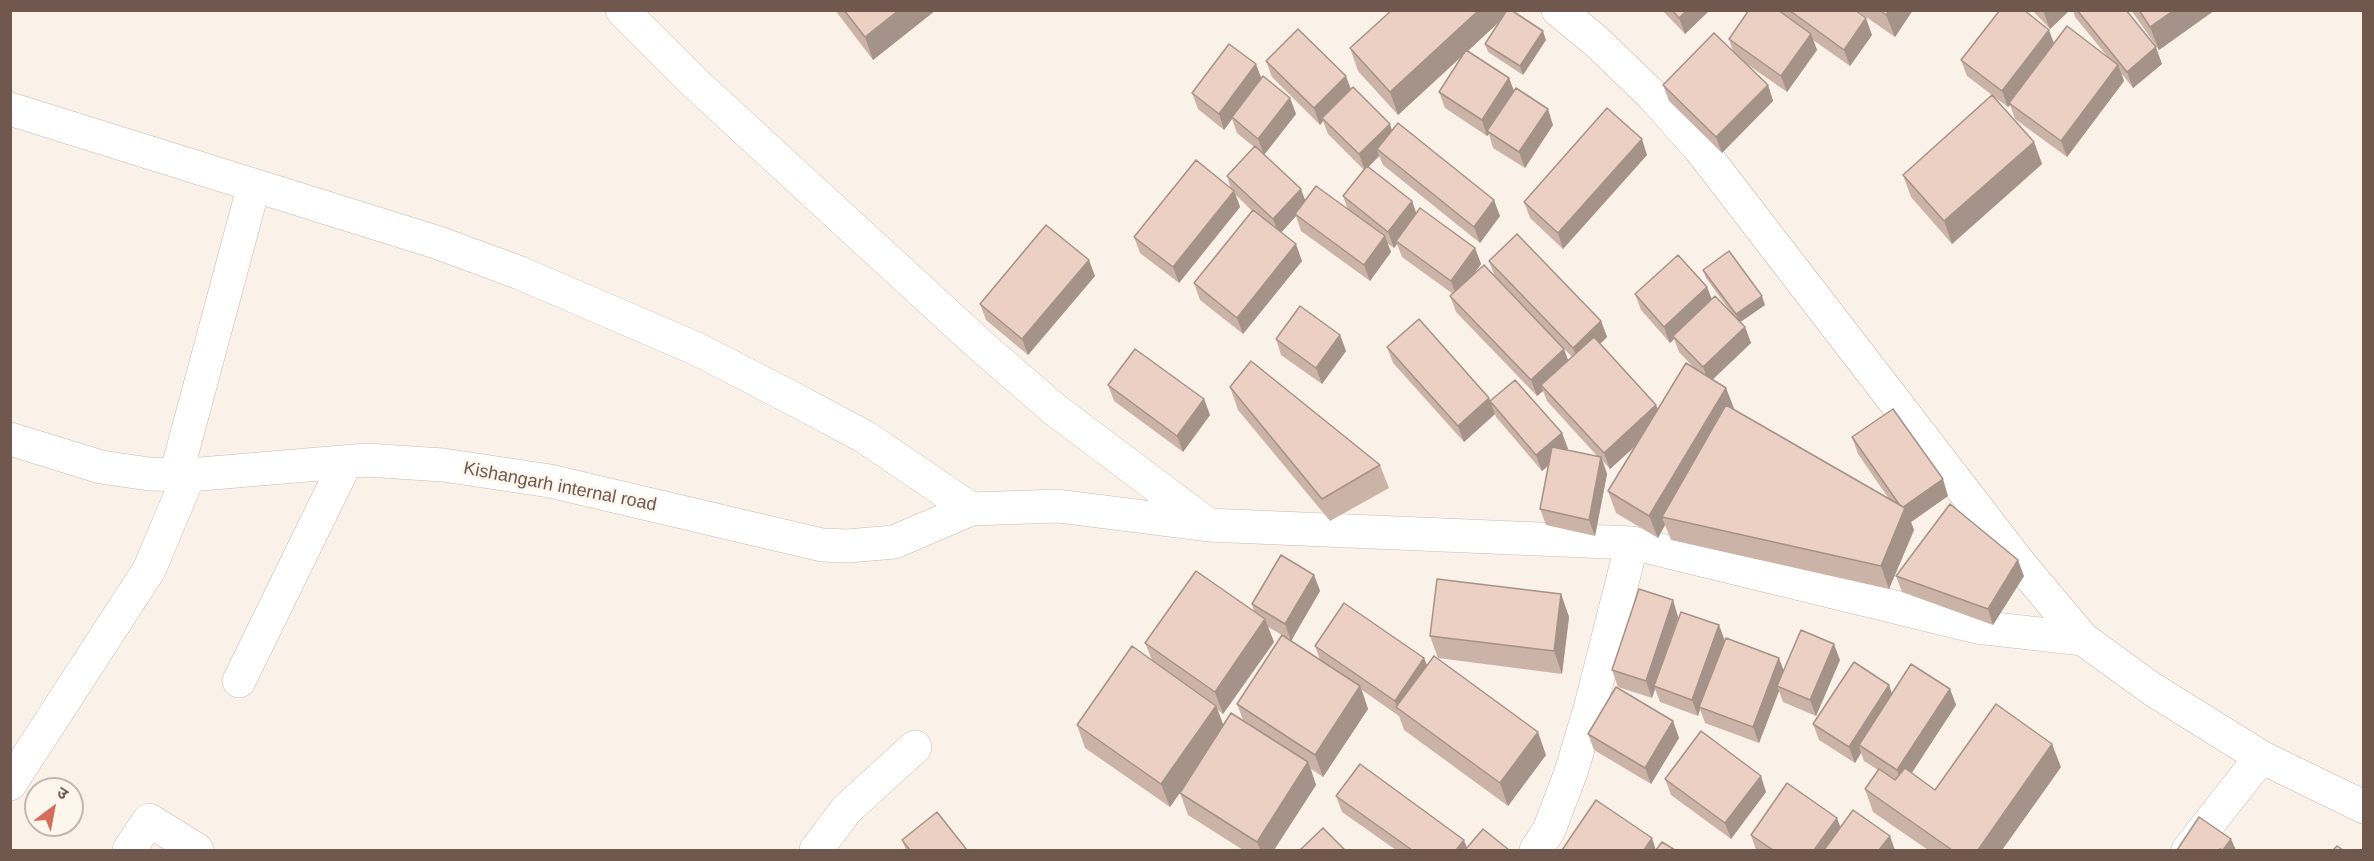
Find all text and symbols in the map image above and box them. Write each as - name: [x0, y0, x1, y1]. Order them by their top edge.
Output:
- street label: Kishangarh internal road: [462, 458, 658, 516]
- north arrow: [24, 777, 84, 837]
- text: उ: [54, 783, 71, 803]

